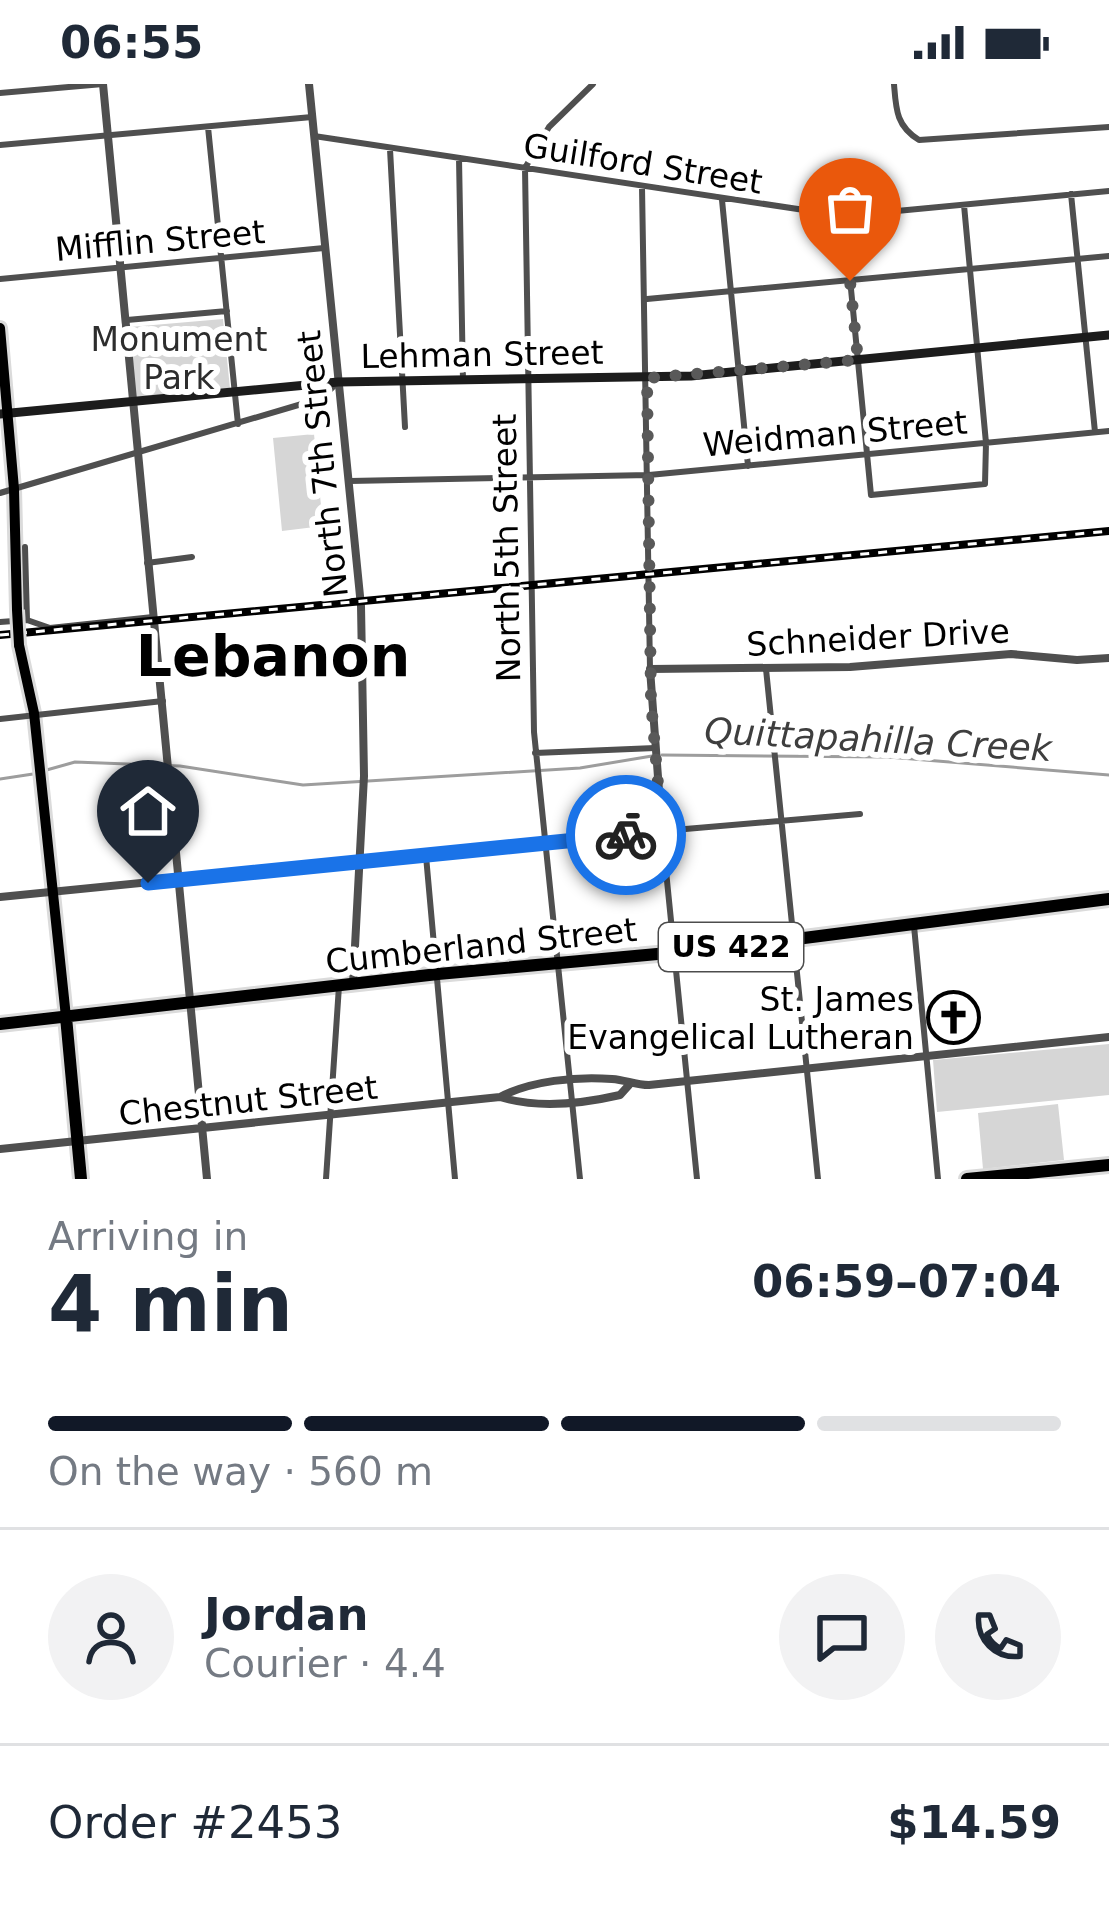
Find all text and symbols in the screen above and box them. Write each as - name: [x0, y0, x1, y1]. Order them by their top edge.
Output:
- text: 06:55: [60, 16, 203, 69]
- street label: Guilford Street: [521, 125, 765, 202]
- pin: [799, 158, 901, 281]
- icon: bag: [817, 176, 883, 242]
- street label: Mifflin Street: [54, 212, 267, 269]
- park label: Monument Park: [91, 320, 267, 397]
- street label: North 7th Street: [289, 328, 356, 599]
- street label: Lehman Street: [360, 333, 604, 376]
- street label: Weidman Street: [701, 403, 969, 464]
- street label: North 5th Street: [485, 413, 528, 683]
- street label: Schneider Drive: [745, 611, 1011, 664]
- district label: Lebanon: [136, 623, 410, 689]
- water label: Quittapahilla Creek: [703, 710, 1055, 769]
- pin: [97, 760, 199, 883]
- courier: [566, 775, 686, 895]
- icon: home: [115, 778, 181, 844]
- icon: bike: [593, 802, 659, 868]
- street label: Cumberland Street: [323, 910, 639, 981]
- road number: US 422: [659, 923, 803, 971]
- place label: St. James Evangelical Lutheran: [567, 980, 914, 1057]
- church icon: St. James Evangelical Lutheran: [925, 990, 981, 1046]
- street label: Chestnut Street: [117, 1068, 379, 1133]
- text: Arriving in: [48, 1214, 248, 1259]
- text: 06:59–07:04: [752, 1255, 1061, 1308]
- text: 4 min: [48, 1259, 293, 1349]
- text: On the way · 560 m: [48, 1449, 433, 1494]
- button: person: [48, 1574, 174, 1700]
- button: chat: [779, 1574, 905, 1700]
- button: phone: [935, 1574, 1061, 1700]
- text: Jordan: [204, 1588, 368, 1641]
- text: Courier · 4.4: [204, 1641, 446, 1686]
- text: Order #2453: [48, 1796, 342, 1849]
- text: $14.59: [887, 1796, 1061, 1849]

